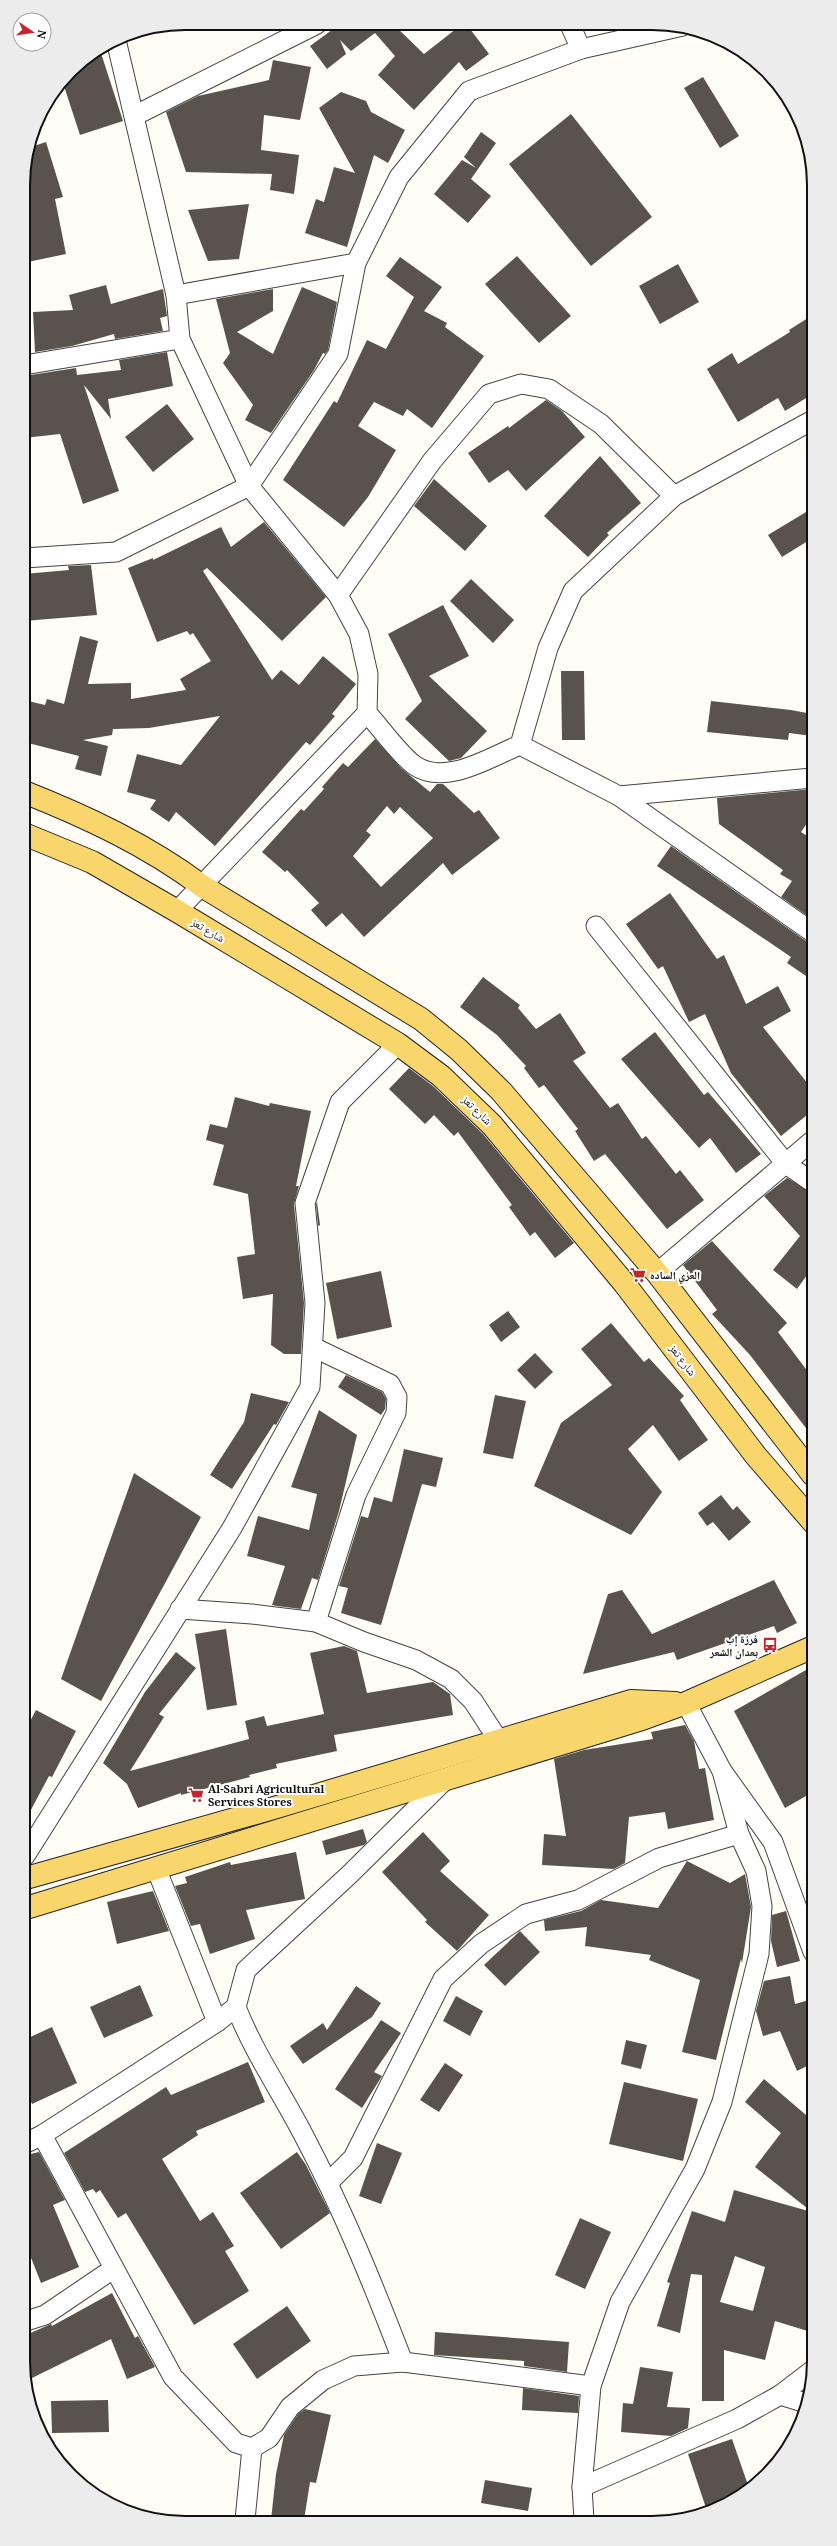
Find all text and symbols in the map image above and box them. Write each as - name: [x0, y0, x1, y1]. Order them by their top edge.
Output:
- north arrow: [12, 12, 52, 52]
- text: N: [30, 28, 51, 41]
- street label: شارع تعز: [186, 913, 228, 949]
- street label: شارع تعز: [456, 1091, 496, 1130]
- supermarket icon: العزي الساده: [629, 1266, 647, 1284]
- place label: العزي الساده: [650, 1267, 700, 1286]
- street label: شارع تعز: [663, 1340, 700, 1381]
- place label: فرزة إب بعدان الشعر: [709, 1631, 758, 1663]
- bus stop icon: فرزة إب بعدان الشعر: [761, 1636, 779, 1654]
- place label: Al-Sabri Agricultural Services Stores: [208, 1781, 325, 1813]
- supermarket icon: Al-Sabri Agricultural Services Stores: [187, 1786, 205, 1804]

